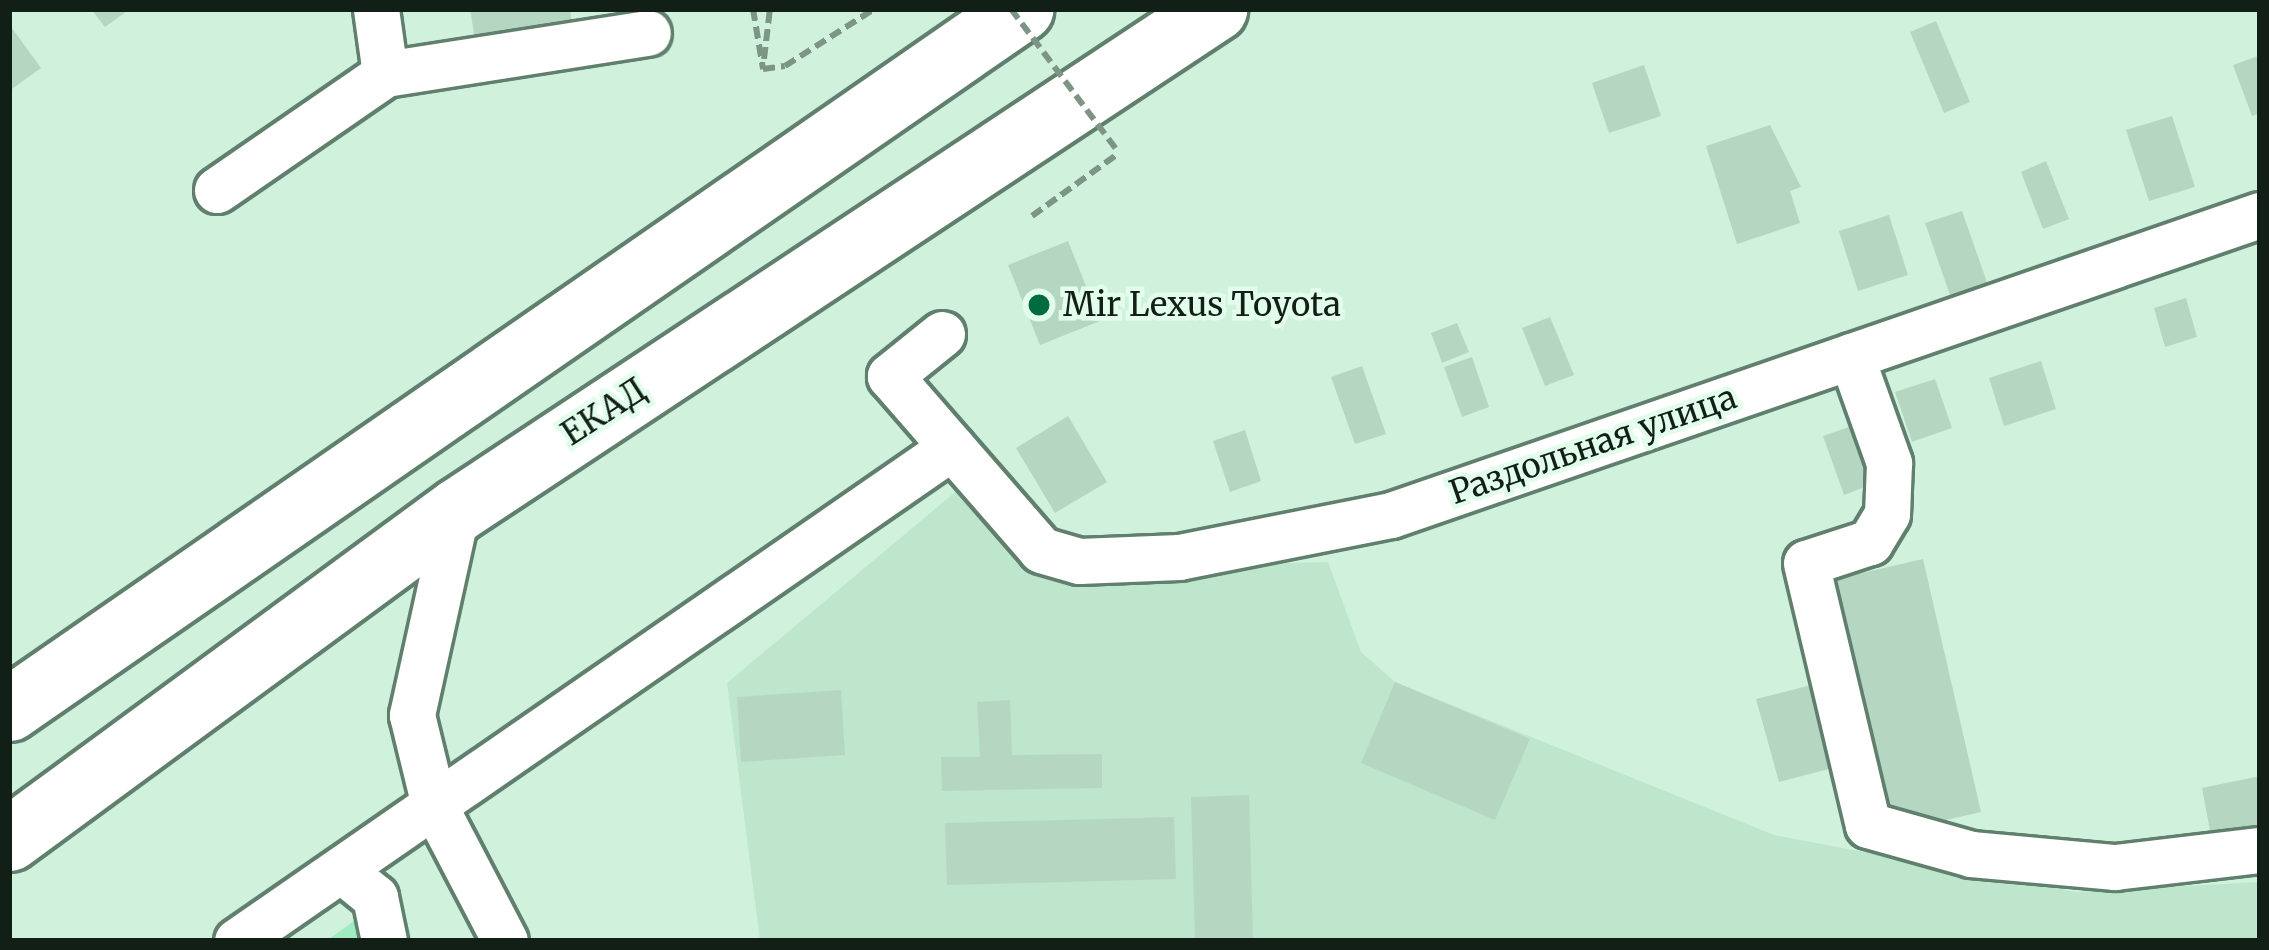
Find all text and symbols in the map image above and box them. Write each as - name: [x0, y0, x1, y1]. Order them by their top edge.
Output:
- place label: Mir Lexus Toyota: [1063, 285, 1341, 325]
- marker: Mir Lexus Toyota: [1026, 292, 1052, 318]
- street label: ЕКАД: [554, 370, 654, 454]
- street label: Раздольная улица: [1444, 377, 1742, 513]

